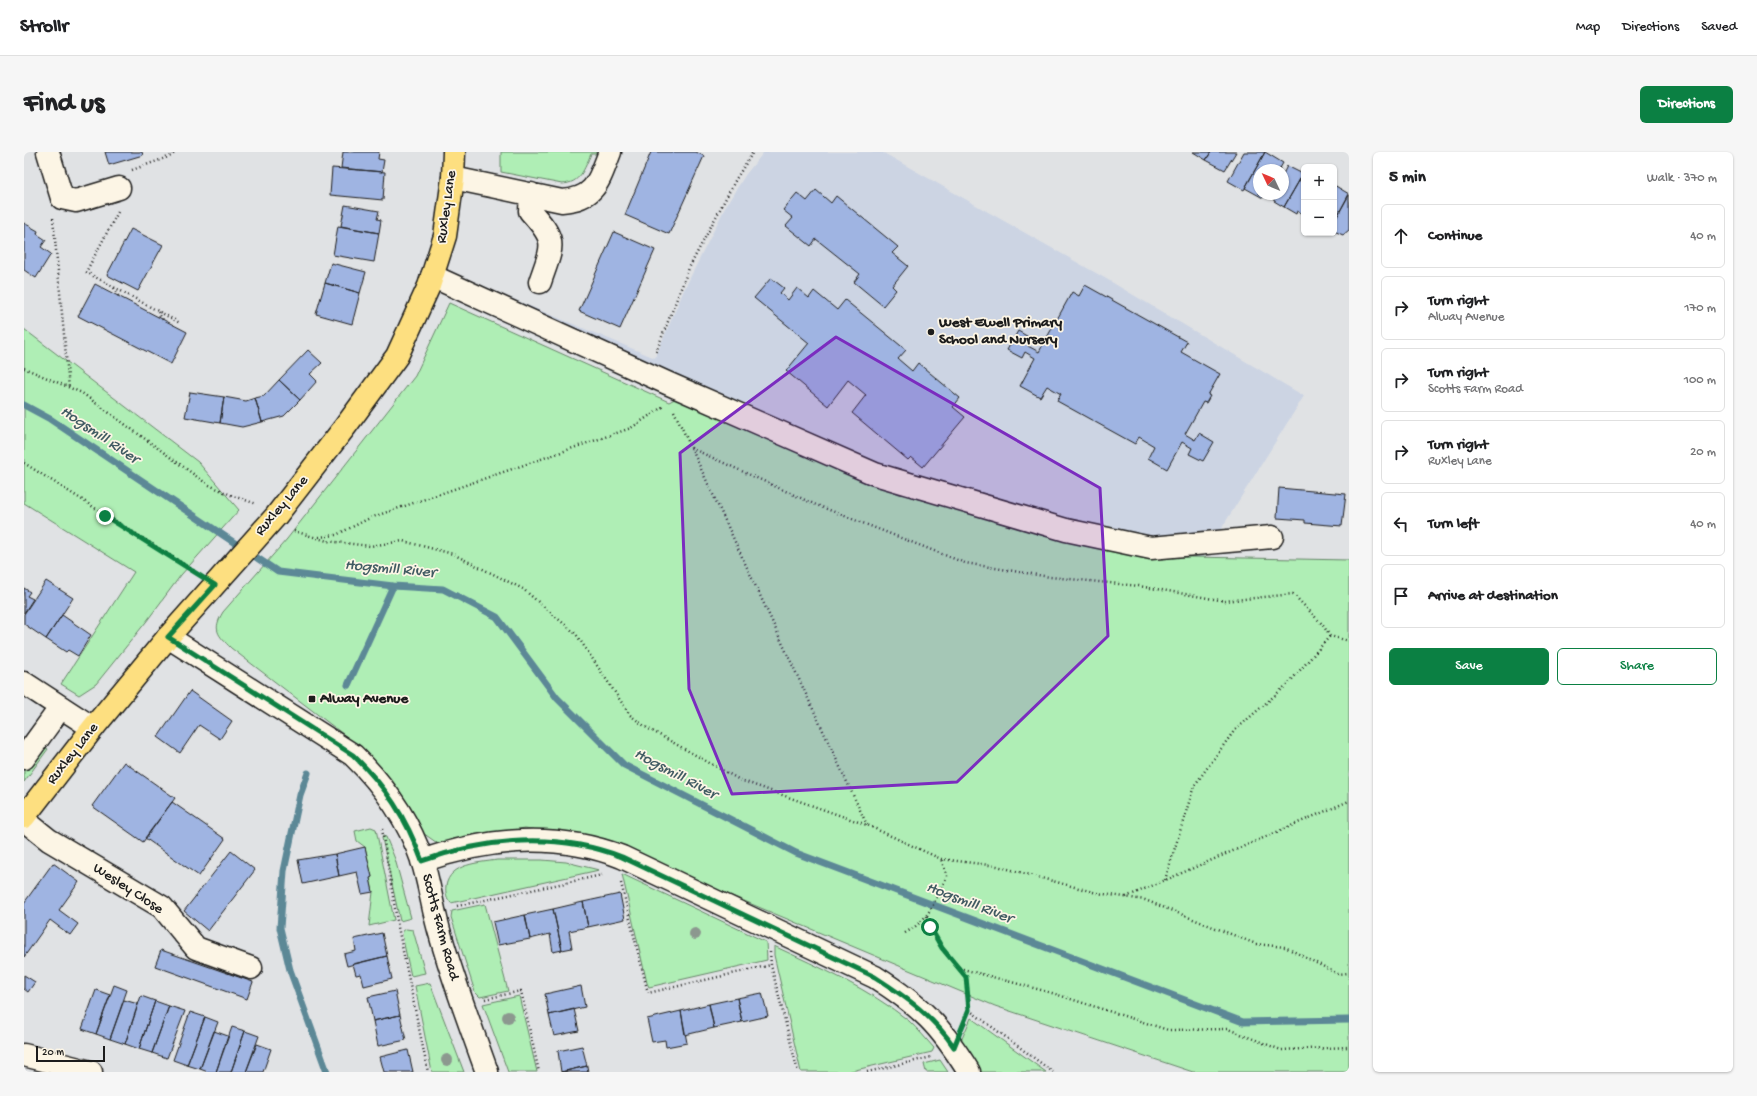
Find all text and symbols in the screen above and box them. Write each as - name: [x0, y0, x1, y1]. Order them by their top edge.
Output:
- text: Strollr: [20, 16, 68, 39]
- text: Map: [1576, 19, 1600, 36]
- text: Directions: [1622, 19, 1679, 36]
- text: Saved: [1701, 19, 1737, 36]
- button: Directions: [1640, 86, 1733, 123]
- text: Find us: [24, 88, 104, 121]
- north arrow: [1253, 164, 1289, 200]
- map controls: [1301, 164, 1337, 236]
- button: +: [1301, 164, 1337, 200]
- text: 5 min: [1389, 168, 1426, 188]
- street label: Ruxley Lane: [433, 169, 461, 245]
- text: Walk · 370 m: [1647, 171, 1717, 186]
- button: −: [1301, 200, 1337, 236]
- icon: ahead: [1390, 225, 1412, 247]
- text: Continue: [1428, 227, 1482, 245]
- text: 40 m: [1690, 229, 1716, 244]
- text: Turn right: [1428, 292, 1488, 310]
- icon: right: [1390, 297, 1412, 319]
- text: 170 m: [1684, 301, 1716, 316]
- text: Alway Avenue: [1428, 310, 1504, 325]
- place label: West Ewell Primary School and Nursery: [938, 314, 1063, 349]
- marker: West Ewell Primary School and Nursery: [926, 327, 936, 337]
- text: Turn right: [1428, 364, 1488, 382]
- icon: right: [1390, 369, 1412, 391]
- text: 100 m: [1684, 373, 1716, 388]
- text: Scotts Farm Road: [1428, 382, 1523, 397]
- water label: Hogsmill River: [56, 403, 145, 471]
- text: Turn right: [1428, 436, 1488, 454]
- icon: right: [1390, 441, 1412, 463]
- text: 20 m: [1690, 445, 1716, 460]
- text: Ruxley Lane: [1428, 454, 1492, 469]
- street label: Ruxley Lane: [251, 472, 313, 540]
- route end: [96, 507, 114, 525]
- icon: left: [1390, 513, 1412, 535]
- text: Turn left: [1428, 515, 1479, 533]
- text: 40 m: [1690, 517, 1716, 532]
- water label: Hogsmill River: [344, 557, 439, 584]
- icon: arrive: [1390, 585, 1412, 607]
- text: Arrive at destination: [1428, 587, 1558, 605]
- button: Save: [1389, 648, 1549, 685]
- button: Share: [1557, 648, 1717, 685]
- place label: Alway Avenue: [319, 690, 409, 708]
- marker: Alway Avenue: [307, 694, 317, 704]
- street label: Ruxley Lane: [43, 719, 103, 788]
- water label: Hogsmill River: [630, 745, 723, 806]
- street label: Wesley Close: [89, 860, 167, 919]
- street label: Scotts Farm Road: [417, 872, 463, 983]
- water label: Hogsmill River: [923, 879, 1018, 930]
- route start: [921, 918, 939, 936]
- scale bar: [36, 1044, 105, 1063]
- text: 20 m: [42, 1047, 64, 1059]

